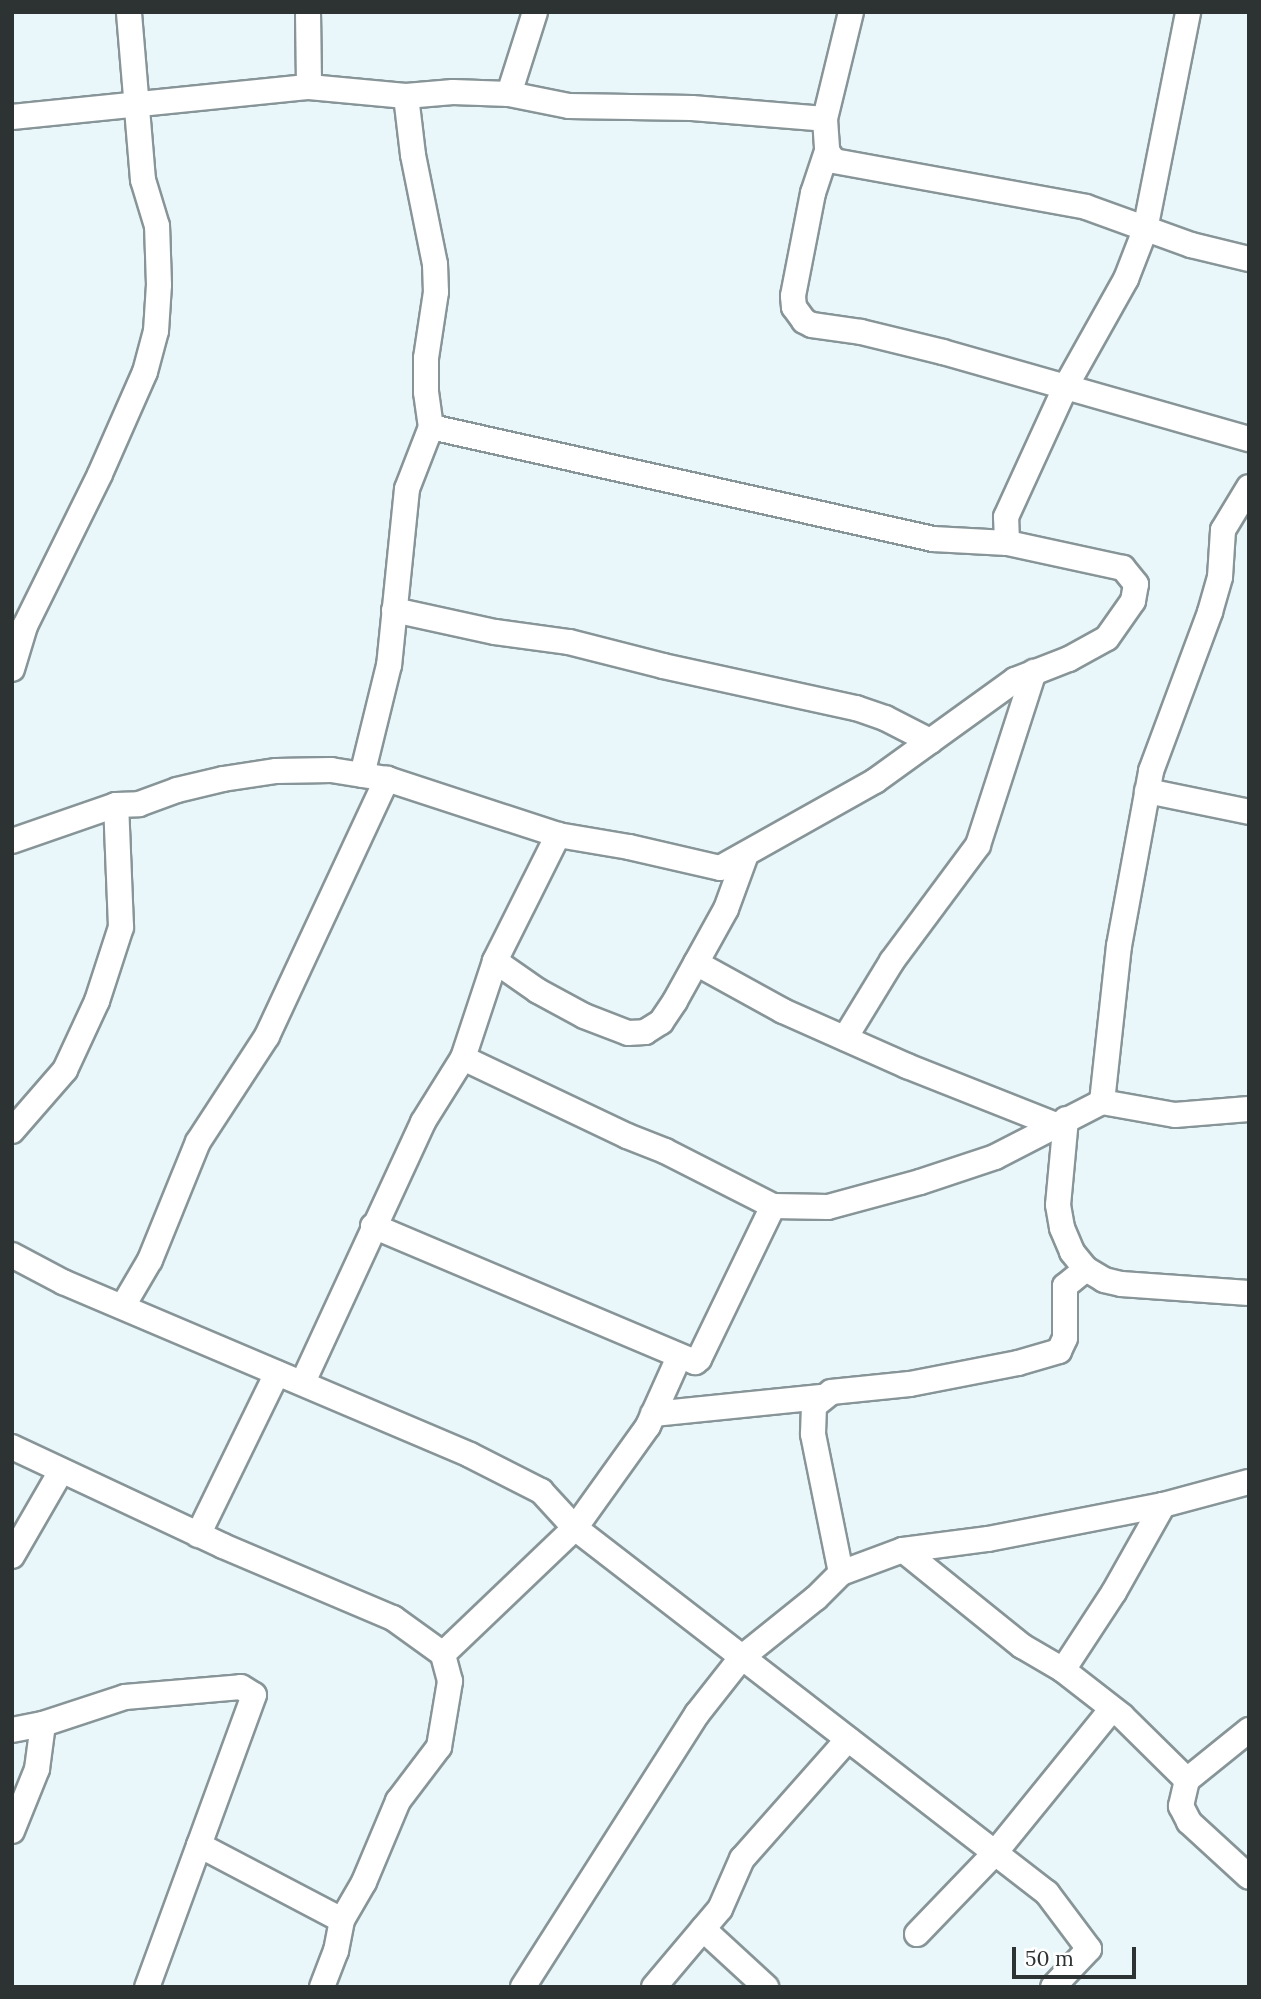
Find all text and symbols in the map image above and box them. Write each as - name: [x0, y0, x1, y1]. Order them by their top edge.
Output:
- scale bar: [1016, 1932, 1140, 1976]
- text: 50 m: [1025, 1945, 1074, 1972]

